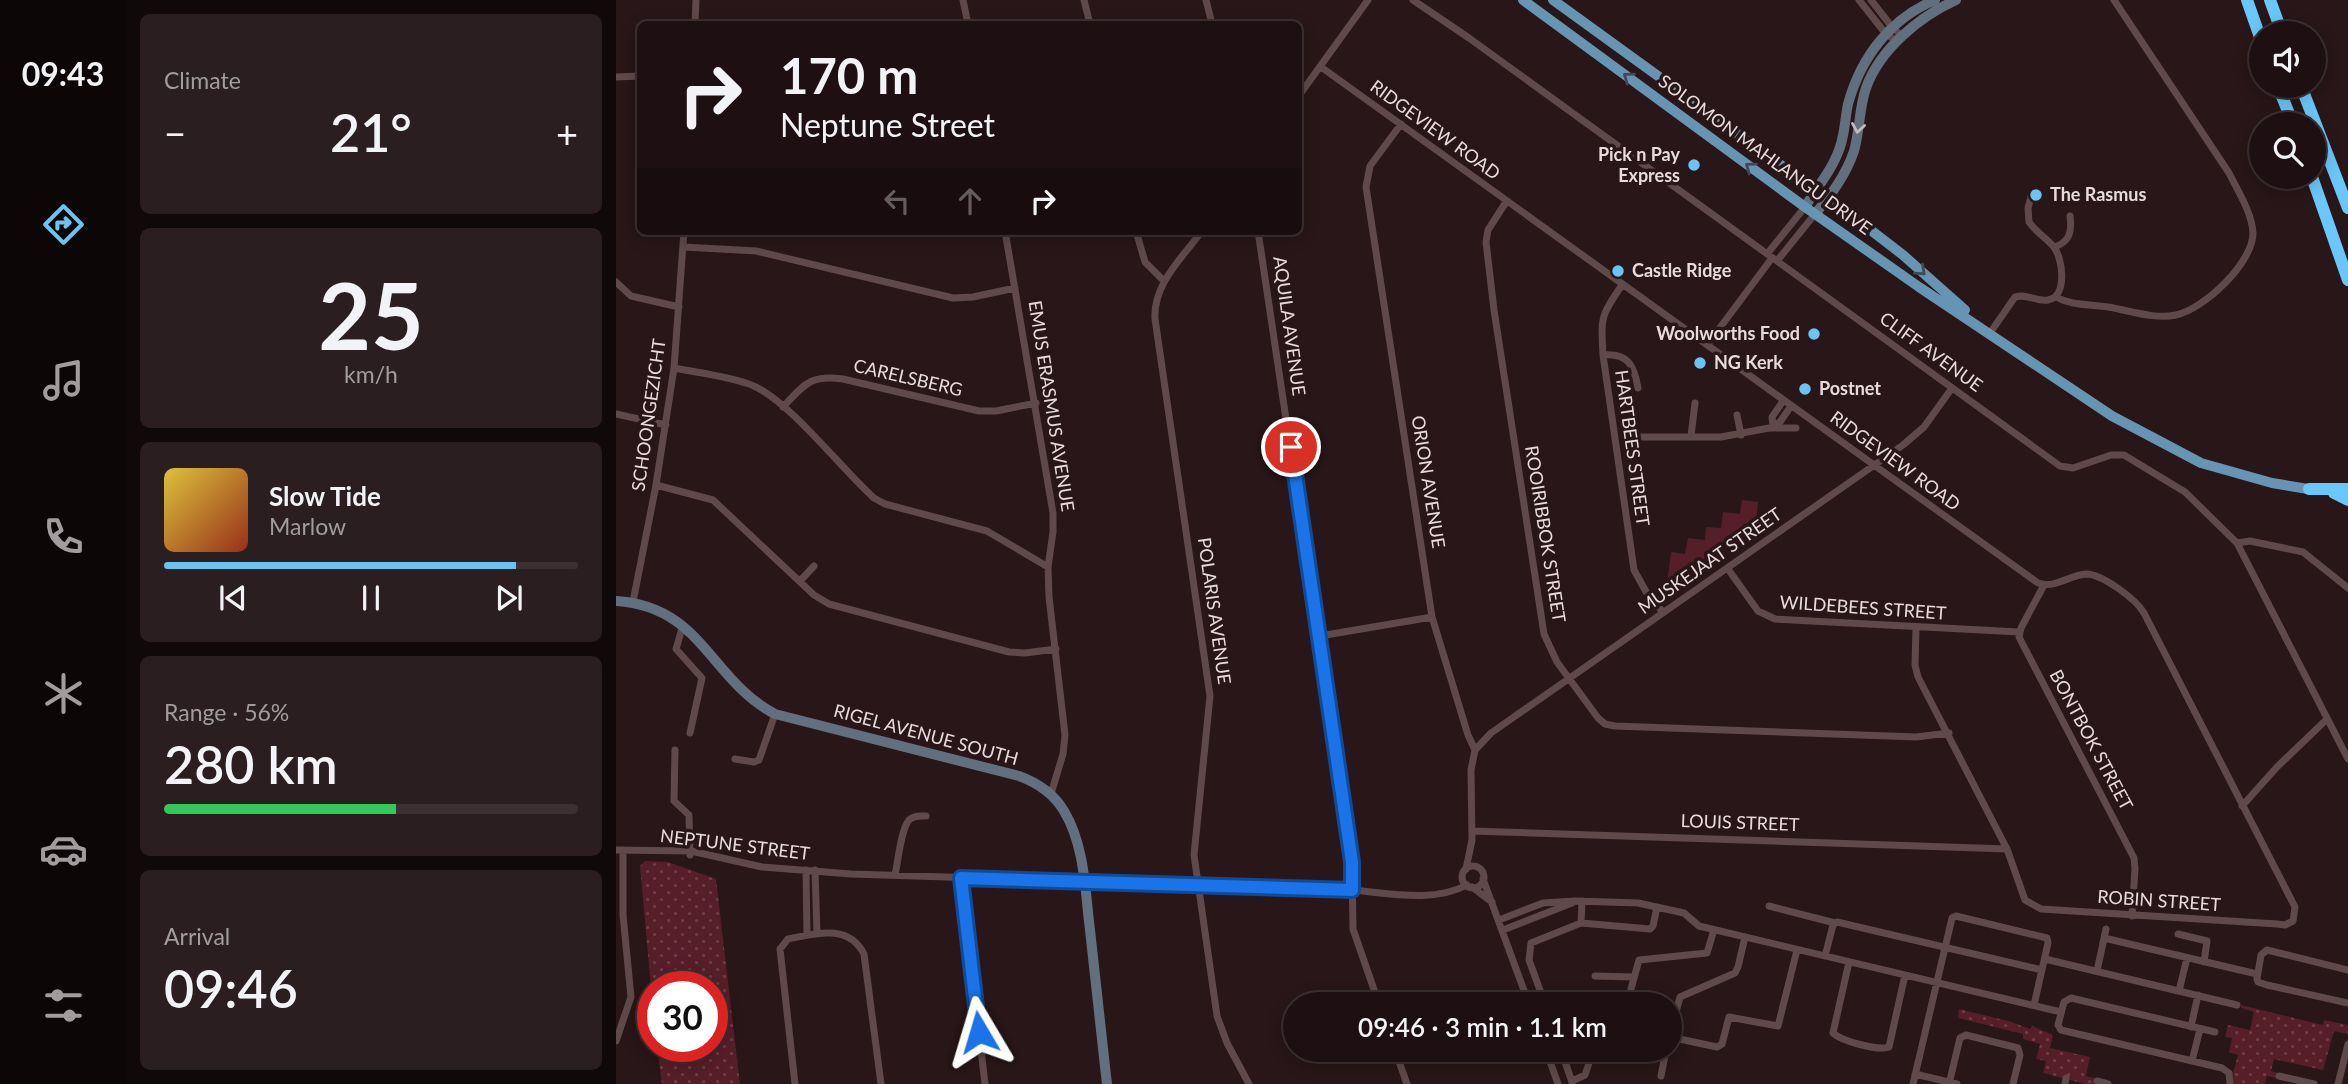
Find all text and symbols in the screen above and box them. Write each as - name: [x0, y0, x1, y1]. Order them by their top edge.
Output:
- map controls: [2249, 21, 2326, 189]
- button: sound: [2249, 21, 2326, 98]
- text: 170 m: [780, 46, 918, 104]
- icon: right: [665, 49, 756, 140]
- text: 09:43: [22, 54, 104, 93]
- text: Climate: [164, 66, 241, 94]
- street label: SOLOMON MAHLANGU DRIVE: [1655, 69, 1876, 239]
- one-way arrow: [1623, 73, 1636, 86]
- street label: RIDGEVIEW ROAD: [1366, 75, 1505, 184]
- text: 21°: [330, 101, 412, 163]
- text: Neptune Street: [780, 105, 995, 144]
- text: −: [164, 110, 186, 156]
- text: +: [556, 110, 578, 156]
- button: search: [2249, 112, 2326, 189]
- one-way arrow: [1851, 122, 1866, 134]
- place label: Pick n Pay Express: [1598, 143, 1680, 186]
- marker: Pick n Pay Express: [1686, 157, 1702, 173]
- one-way arrow: [1745, 163, 1758, 175]
- icon: left: [878, 182, 916, 220]
- icon: ahead: [951, 182, 989, 220]
- icon: right: [1024, 182, 1062, 220]
- place label: The Rasmus: [2050, 183, 2146, 205]
- marker: The Rasmus: [2028, 187, 2044, 203]
- icon: directions: [39, 200, 88, 249]
- street label: AQUILA AVENUE: [1269, 255, 1311, 397]
- place label: Castle Ridge: [1632, 259, 1732, 281]
- text: 25: [318, 260, 424, 369]
- one-way arrow: [1913, 262, 1926, 275]
- marker: Castle Ridge: [1610, 263, 1626, 279]
- street label: EMUS ERASMUS AVENUE: [1024, 299, 1080, 513]
- street label: CLIFF AVENUE: [1876, 307, 1987, 396]
- place label: Woolworths Food: [1656, 322, 1800, 344]
- marker: Woolworths Food: [1806, 326, 1822, 342]
- street label: SCHOONGEZICHT: [626, 337, 670, 493]
- place label: NG Kerk: [1714, 351, 1783, 373]
- street label: CARELSBERG: [852, 354, 965, 400]
- marker: NG Kerk: [1692, 355, 1708, 371]
- icon: music: [39, 356, 88, 405]
- text: km/h: [344, 360, 398, 388]
- street label: HARTBEES STREET: [1611, 368, 1655, 528]
- place label: Postnet: [1819, 377, 1881, 399]
- marker: Postnet: [1797, 381, 1813, 397]
- street label: RIDGEVIEW ROAD: [1826, 406, 1965, 515]
- street label: ORION AVENUE: [1408, 414, 1450, 550]
- pin: [1261, 417, 1321, 477]
- icon: arrive: [1272, 428, 1310, 466]
- street label: ROOIRIBBOK STREET: [1521, 444, 1571, 624]
- text: Slow Tide: [269, 480, 381, 512]
- street label: MUSKEJAAT STREET: [1633, 502, 1786, 618]
- icon: phone: [39, 512, 88, 561]
- text: Marlow: [269, 512, 346, 540]
- street label: POLARIS AVENUE: [1194, 536, 1236, 686]
- icon: previous: [214, 579, 252, 617]
- icon: pause: [352, 579, 390, 617]
- icon: next: [490, 579, 528, 617]
- street label: WILDEBEES STREET: [1779, 590, 1947, 624]
- street label: BONTBOK STREET: [2046, 665, 2138, 814]
- icon: climate: [39, 669, 88, 718]
- text: Range · 56%: [164, 698, 289, 726]
- street label: RIGEL AVENUE SOUTH: [832, 699, 1021, 769]
- text: 280 km: [164, 733, 338, 795]
- street label: LOUIS STREET: [1680, 809, 1800, 835]
- street label: NEPTUNE STREET: [659, 824, 812, 864]
- icon: car: [39, 825, 88, 874]
- street label: ROBIN STREET: [2097, 885, 2222, 915]
- text: Arrival: [164, 922, 230, 950]
- text: 09:46: [164, 957, 298, 1019]
- speed limit sign: 30: [637, 971, 728, 1062]
- icon: filters: [39, 981, 88, 1030]
- position arrow: [942, 995, 1016, 1069]
- text: 09:46 · 3 min · 1.1 km: [1358, 1011, 1607, 1043]

